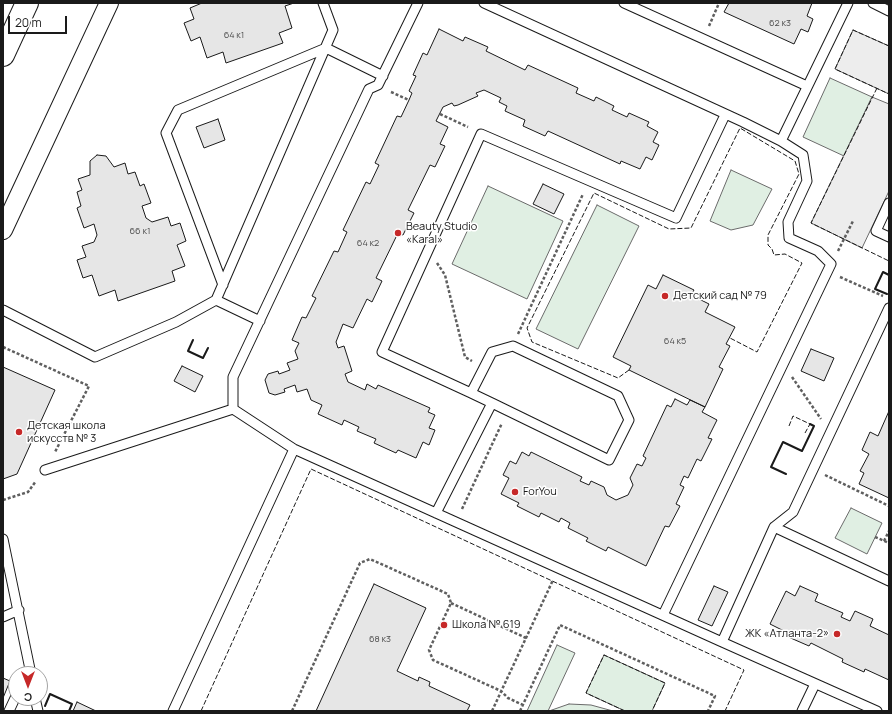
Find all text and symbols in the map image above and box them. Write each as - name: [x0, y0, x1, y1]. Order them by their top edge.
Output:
- scale bar: [10, 8, 69, 34]
- text: 20 m: [15, 14, 42, 31]
- house number: 62 к3: [769, 18, 791, 28]
- house number: 64 к1: [224, 30, 244, 40]
- place label: Beauty Studio «Karal»: [406, 220, 477, 246]
- house number: 66 к1: [130, 226, 150, 236]
- marker: Beauty Studio «Karal»: [393, 228, 403, 238]
- house number: 64 к2: [357, 238, 379, 248]
- place label: Детский сад № 79: [673, 289, 767, 303]
- marker: Детский сад № 79: [660, 291, 670, 301]
- house number: 64 к5: [664, 336, 686, 346]
- place label: Детская школа искусств № 3: [27, 419, 105, 445]
- marker: Детская школа искусств № 3: [14, 427, 24, 437]
- place label: ForYou: [523, 485, 557, 499]
- marker: ForYou: [510, 487, 520, 497]
- place label: Школа № 619: [452, 618, 521, 632]
- marker: Школа № 619: [439, 620, 449, 630]
- place label: ЖК «Атланта-2»: [745, 627, 829, 641]
- marker: ЖК «Атланта-2»: [832, 629, 842, 639]
- house number: 68 к3: [369, 634, 391, 644]
- north arrow: [8, 666, 48, 706]
- text: С: [24, 690, 32, 705]

